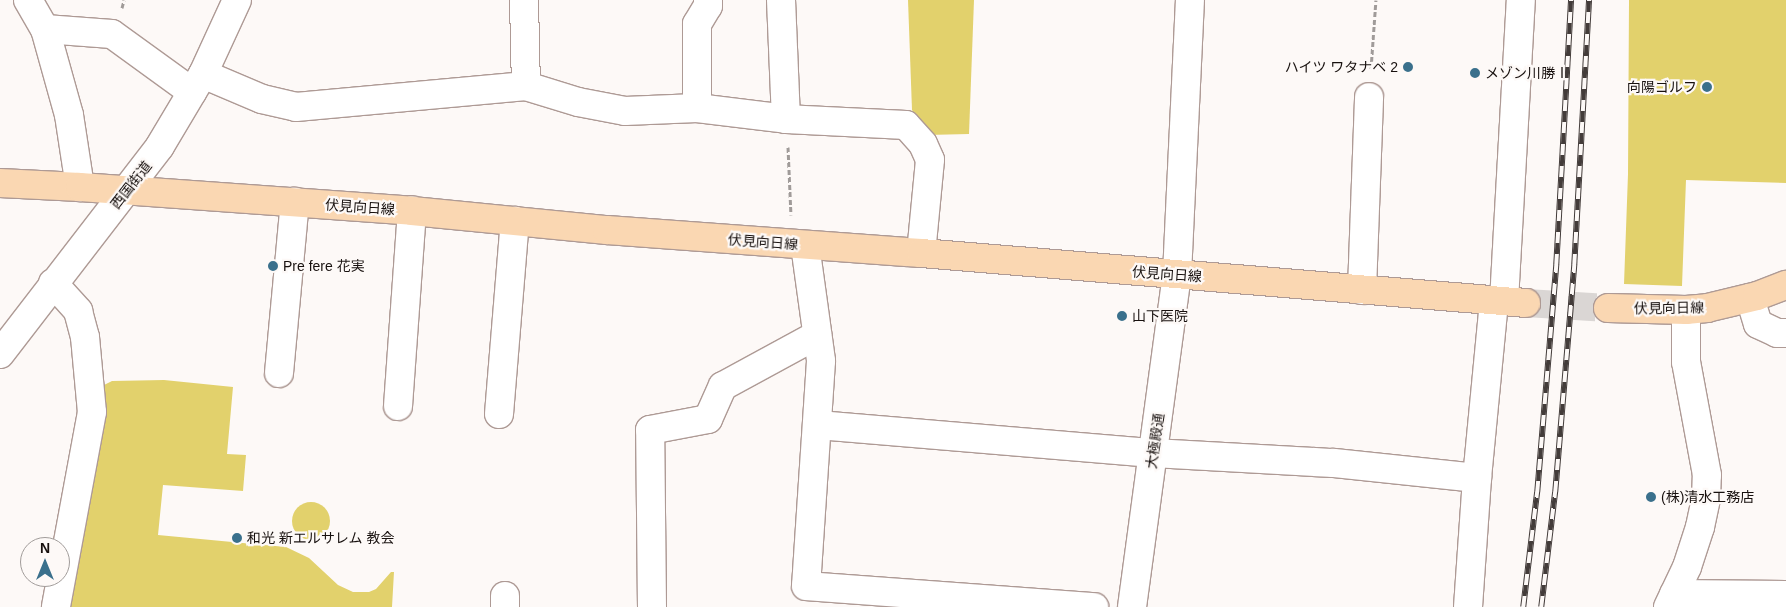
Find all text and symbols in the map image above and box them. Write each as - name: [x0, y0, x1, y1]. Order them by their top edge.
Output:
- place label: ハイツ ワタナベ 2: [1284, 59, 1398, 75]
- marker: ハイツ ワタナベ 2: [1402, 61, 1414, 73]
- place label: メゾン川勝Ⅰ: [1485, 65, 1569, 81]
- marker: メゾン川勝Ⅰ: [1469, 67, 1481, 79]
- place label: 向陽ゴルフ: [1627, 79, 1697, 95]
- marker: 向陽ゴルフ: [1701, 81, 1713, 93]
- street label: 西国街道: [107, 158, 155, 212]
- street label: 伏見向日線: [324, 196, 396, 218]
- street label: 伏見向日線: [727, 231, 799, 253]
- place label: Pre fere 花実: [283, 258, 365, 274]
- marker: Pre fere 花実: [267, 260, 279, 272]
- street label: 伏見向日線: [1131, 263, 1203, 285]
- street label: 伏見向日線: [1634, 299, 1704, 317]
- place label: 山下医院: [1132, 308, 1188, 324]
- marker: 山下医院: [1116, 310, 1128, 322]
- street label: 大極殿通: [1143, 412, 1167, 470]
- place label: (株)清水工務店: [1661, 489, 1754, 505]
- marker: (株)清水工務店: [1645, 491, 1657, 503]
- place label: 和光 新エルサレム 教会: [247, 530, 395, 546]
- marker: 和光 新エルサレム 教会: [231, 532, 243, 544]
- north arrow: [20, 537, 70, 587]
- text: N: [40, 540, 50, 556]

